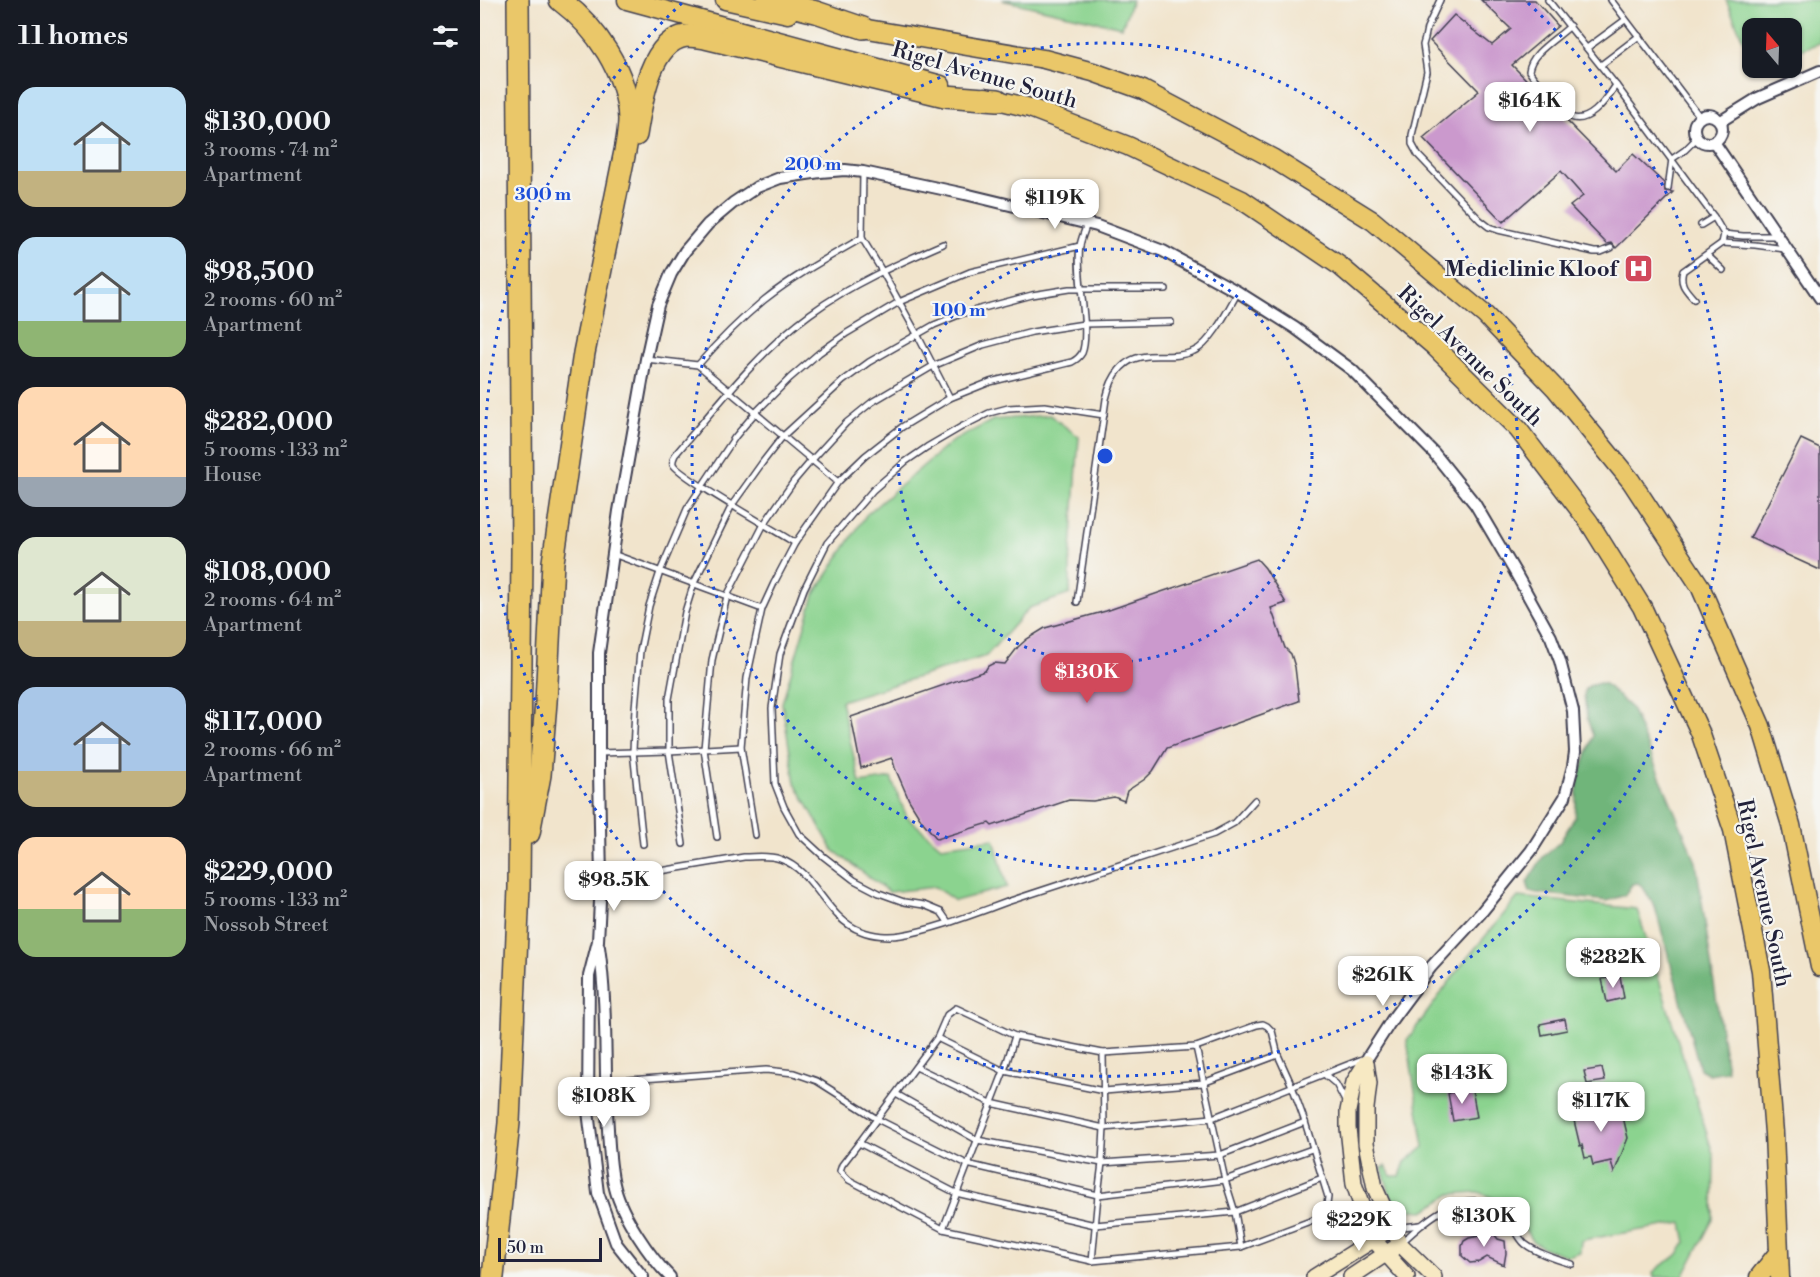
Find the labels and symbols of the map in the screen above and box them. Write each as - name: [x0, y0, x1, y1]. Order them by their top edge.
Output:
- north arrow: [1742, 18, 1802, 78]
- street label: Rigel Avenue South: [889, 36, 1080, 115]
- pin: $164K: [1488, 82, 1572, 133]
- text: 200 m: [785, 153, 842, 176]
- pin: $119K: [1013, 179, 1097, 230]
- text: 300 m: [515, 183, 572, 206]
- hospital icon: Mediclinic Kloof: [1622, 252, 1654, 284]
- place label: Mediclinic Kloof: [1445, 256, 1620, 283]
- street label: Rigel Avenue South: [1392, 280, 1548, 432]
- text: 100 m: [932, 299, 986, 322]
- centre of rings: [1095, 446, 1115, 466]
- pin: $130K: [1045, 653, 1129, 704]
- street label: Rigel Avenue South: [1730, 797, 1797, 990]
- pin: $98.5K: [565, 861, 663, 912]
- pin: $282K: [1571, 938, 1655, 989]
- pin: $261K: [1341, 956, 1425, 1007]
- pin: $143K: [1420, 1054, 1504, 1105]
- pin: $108K: [562, 1077, 646, 1128]
- pin: $117K: [1559, 1082, 1643, 1133]
- pin: $130K: [1442, 1197, 1526, 1248]
- pin: $229K: [1317, 1201, 1401, 1252]
- scale bar: [498, 1235, 602, 1262]

